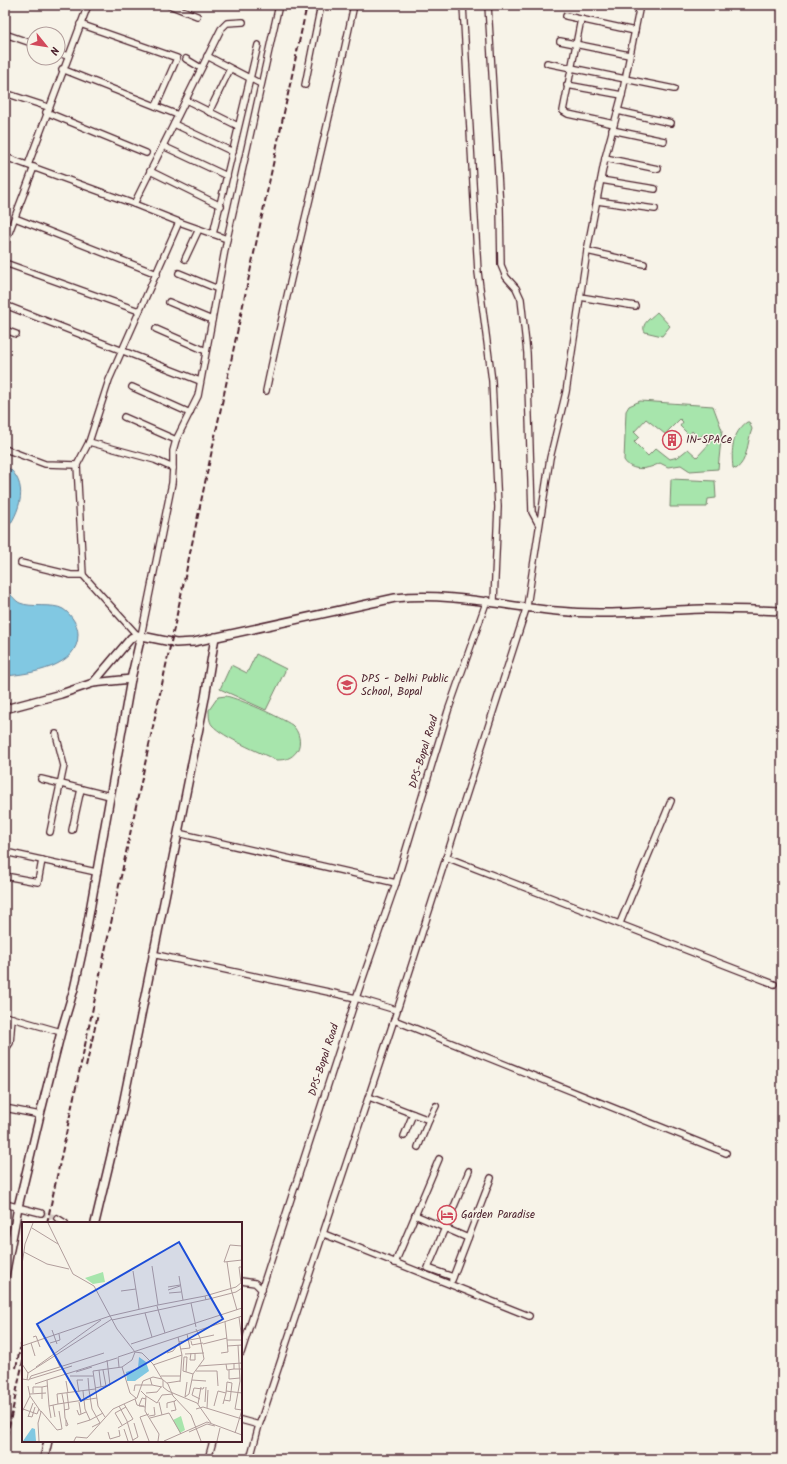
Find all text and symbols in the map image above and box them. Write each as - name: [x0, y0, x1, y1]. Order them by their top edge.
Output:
- north arrow: [26, 26, 66, 66]
- text: N: [44, 43, 63, 58]
- building icon: IN-SPACe: [661, 429, 683, 451]
- place label: IN-SPACe: [686, 431, 732, 449]
- place label: DPS - Delhi Public School, Bopal: [361, 670, 449, 701]
- school or university icon: DPS - Delhi Public School, Bopal: [336, 674, 358, 696]
- street label: DPS-Bopal Road: [404, 713, 444, 791]
- street label: DPS-Bopal Road: [304, 1021, 344, 1099]
- hotel icon: Garden Paradise: [436, 1204, 458, 1226]
- place label: Garden Paradise: [461, 1206, 535, 1224]
- inset map: [22, 1222, 242, 1442]

